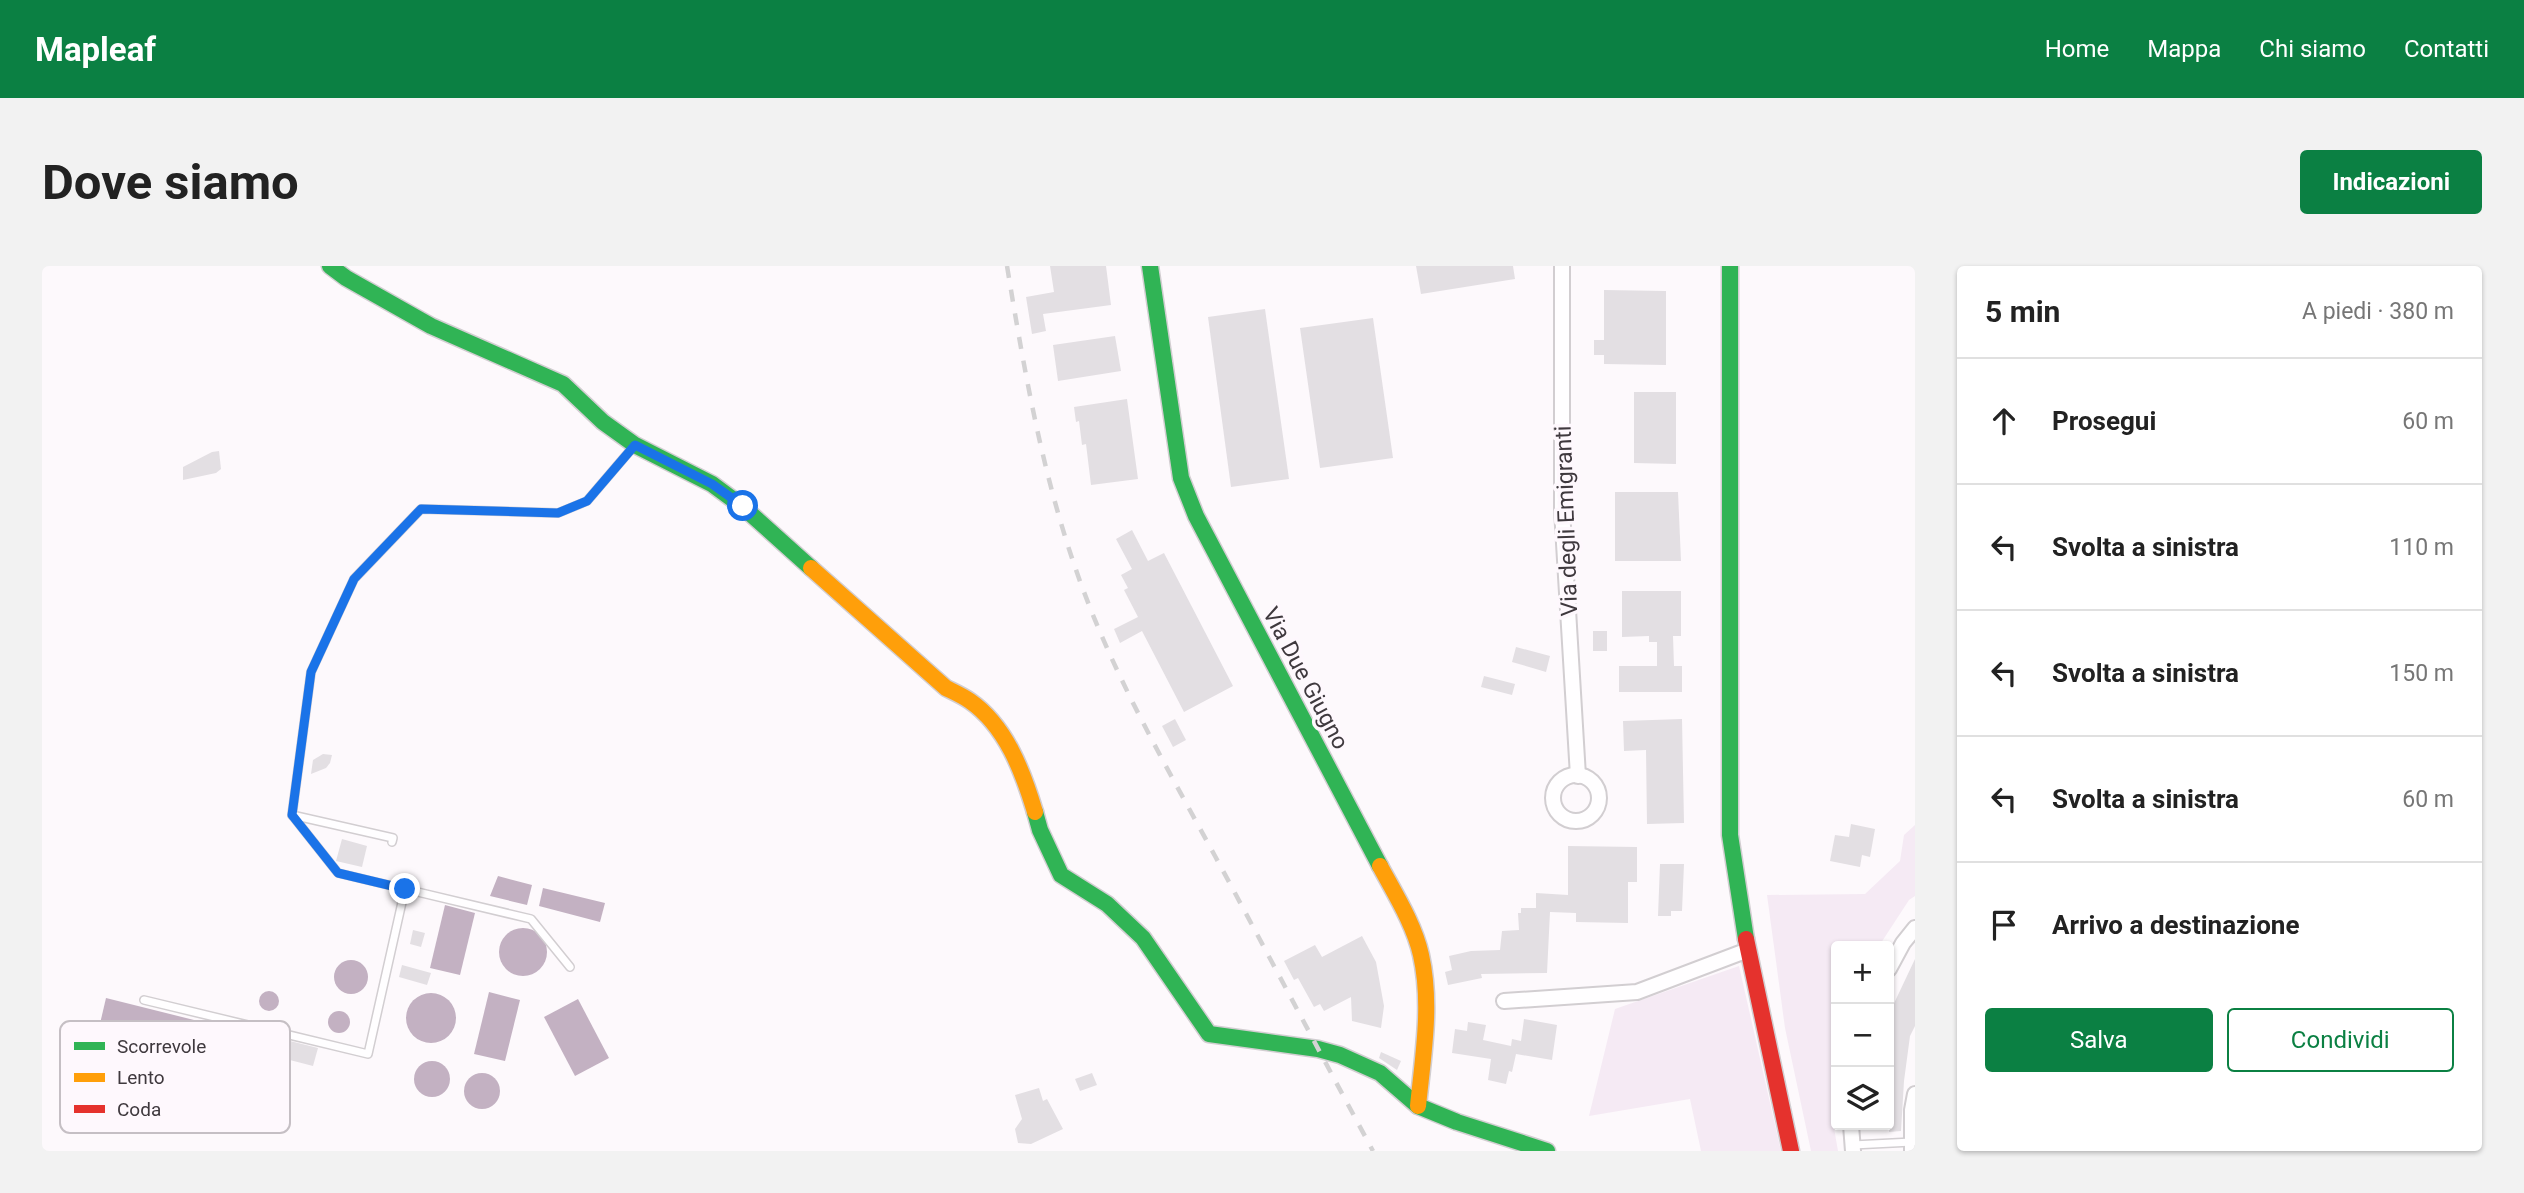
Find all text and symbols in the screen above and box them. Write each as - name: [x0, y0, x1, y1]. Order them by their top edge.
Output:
- text: Mapleaf: [35, 30, 156, 69]
- text: Home: [2045, 35, 2109, 63]
- text: Mappa: [2147, 35, 2221, 63]
- text: Chi siamo: [2259, 35, 2366, 63]
- text: Contatti: [2404, 35, 2489, 63]
- button: Indicazioni: [2300, 150, 2482, 214]
- text: Dove siamo: [42, 154, 299, 211]
- text: 5 min: [1985, 294, 2060, 329]
- text: A piedi · 380 m: [2302, 298, 2454, 325]
- icon: ahead: [1985, 402, 2023, 440]
- text: Prosegui: [2052, 406, 2156, 436]
- text: 60 m: [2402, 408, 2454, 435]
- street label: Via degli Emigranti: [1550, 425, 1583, 617]
- route start: [727, 490, 758, 521]
- icon: left: [1985, 528, 2023, 566]
- text: Svolta a sinistra: [2052, 532, 2239, 562]
- text: 110 m: [2389, 534, 2454, 561]
- street label: Via Due Giugno: [1257, 603, 1354, 754]
- icon: left: [1985, 654, 2023, 692]
- text: Svolta a sinistra: [2052, 658, 2239, 688]
- text: 150 m: [2389, 660, 2454, 687]
- icon: left: [1985, 780, 2023, 818]
- text: Svolta a sinistra: [2052, 784, 2239, 814]
- text: 60 m: [2402, 786, 2454, 813]
- route end: [389, 873, 420, 904]
- icon: arrive: [1985, 906, 2023, 944]
- text: Arrivo a destinazione: [2052, 910, 2299, 940]
- map controls: [1831, 941, 1894, 1130]
- button: +: [1831, 941, 1894, 1004]
- button: −: [1831, 1004, 1894, 1067]
- button: Salva: [1985, 1008, 2213, 1072]
- button: Condividi: [2227, 1008, 2454, 1072]
- legend: [60, 1021, 290, 1133]
- text: Scorrevole: [117, 1035, 206, 1058]
- text: Lento: [117, 1066, 165, 1089]
- button: layers: [1831, 1067, 1894, 1130]
- text: Coda: [117, 1098, 161, 1121]

